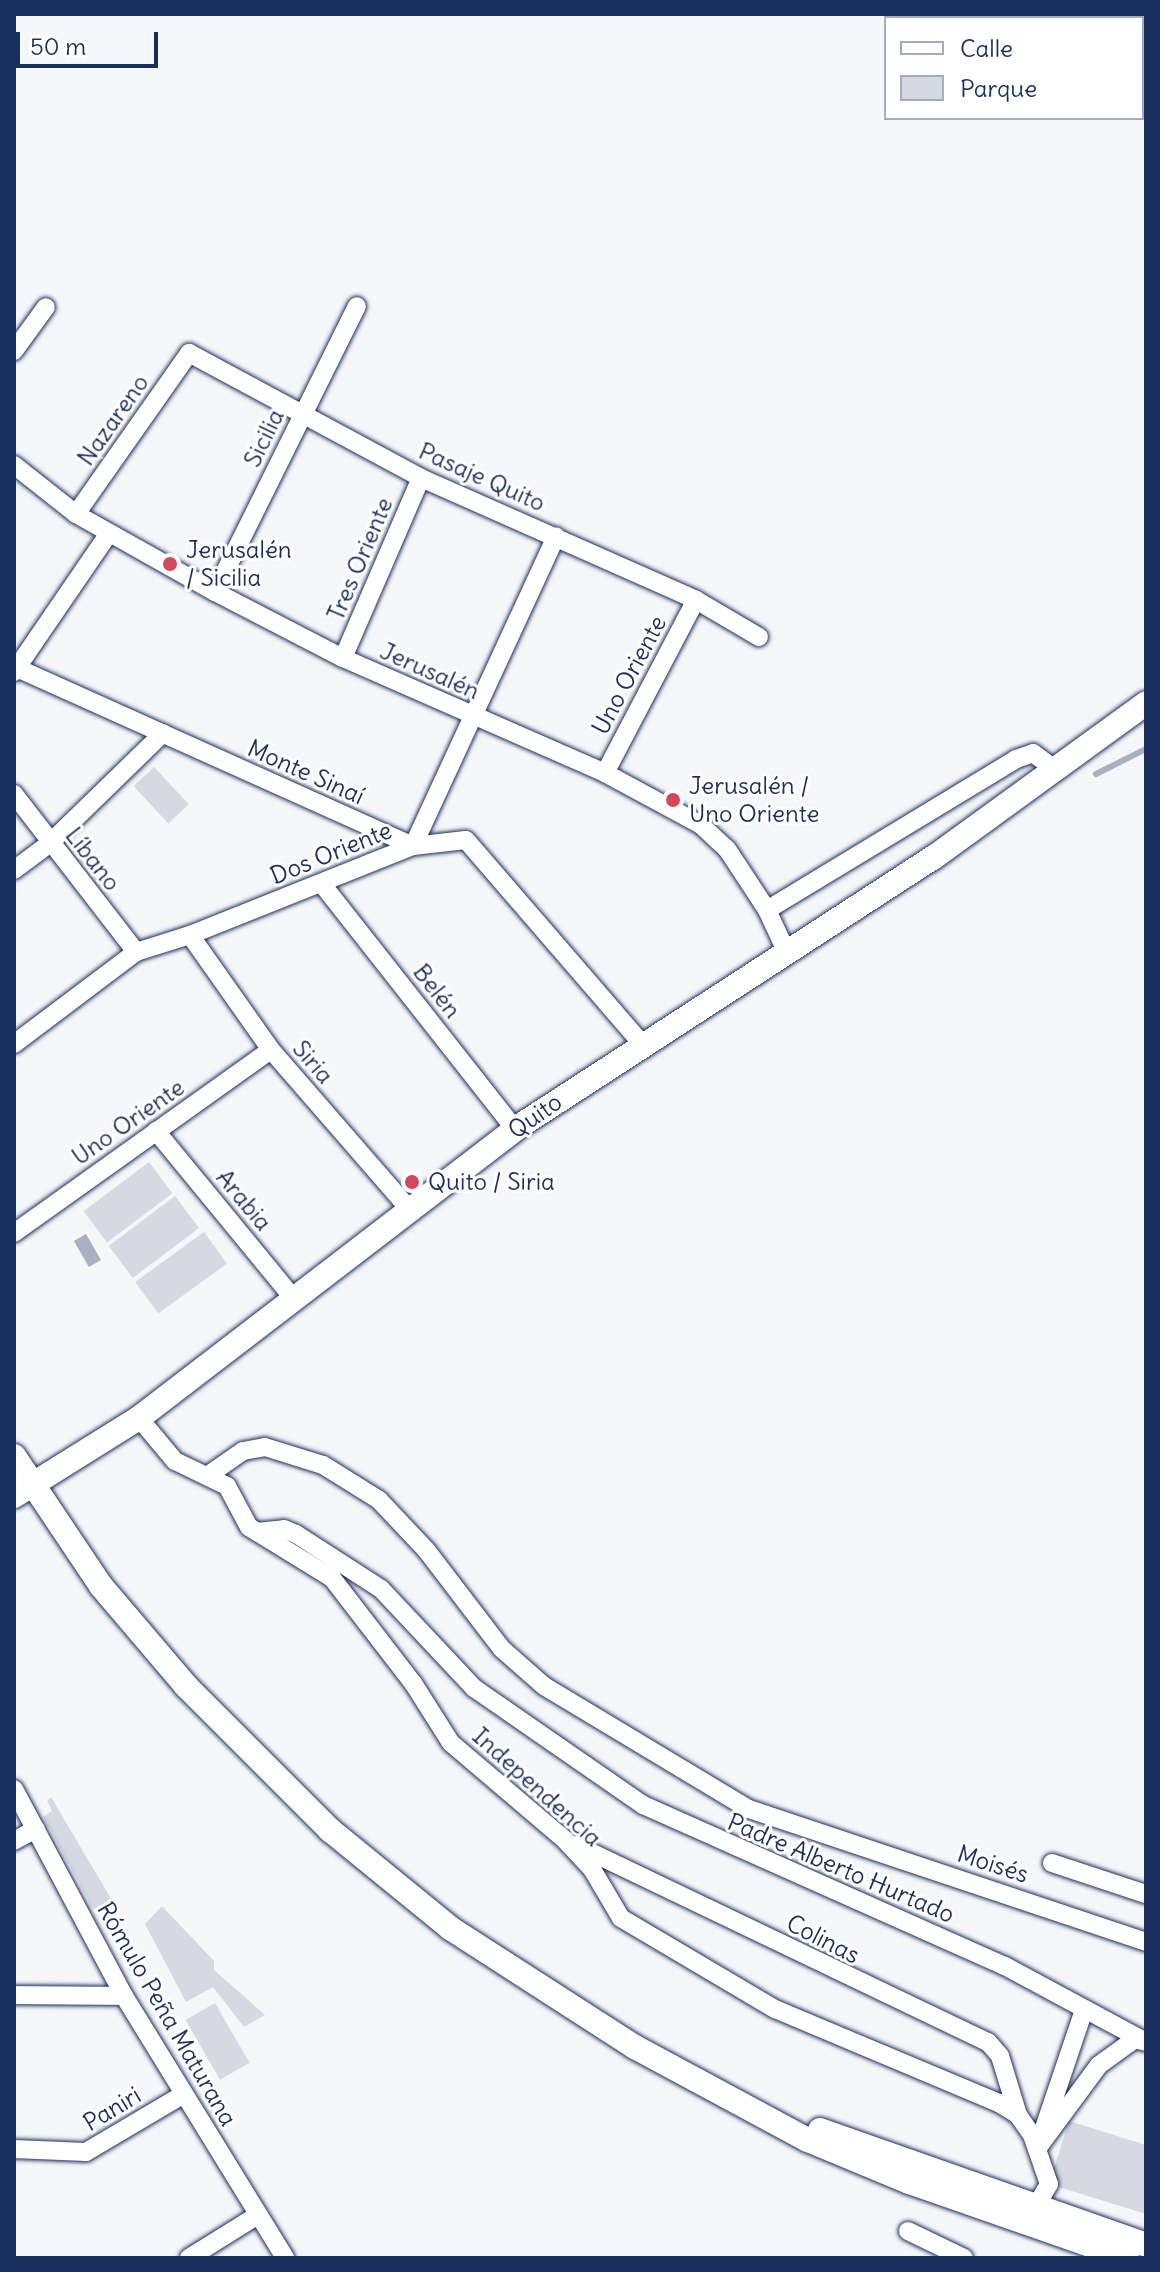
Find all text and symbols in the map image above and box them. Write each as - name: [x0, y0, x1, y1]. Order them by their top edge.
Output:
- scale bar: [20, 16, 162, 66]
- legend: [884, 16, 1144, 120]
- text: 50 m: [30, 31, 86, 61]
- text: Calle: [960, 33, 1013, 63]
- text: Parque: [960, 73, 1037, 103]
- street label: Nazareno: [71, 369, 155, 471]
- street label: Sicilia: [238, 404, 290, 472]
- street label: Pasaje Quito: [414, 436, 550, 518]
- street label: Tres Oriente: [321, 493, 399, 625]
- place label: Jerusalén / Sicilia: [186, 536, 292, 592]
- marker: Jerusalén / Sicilia: [161, 555, 179, 573]
- street label: Uno Oriente: [586, 611, 672, 739]
- street label: Jerusalén: [376, 636, 484, 706]
- street label: Monte Sinaí: [243, 734, 369, 810]
- place label: Jerusalén / Uno Oriente: [689, 772, 819, 828]
- marker: Jerusalén / Uno Oriente: [664, 791, 682, 809]
- street label: Dos Oriente: [266, 816, 396, 890]
- street label: Líbano: [59, 821, 127, 897]
- street label: Belén: [407, 958, 467, 1024]
- street label: Siria: [287, 1035, 339, 1089]
- street label: Uno Oriente: [66, 1073, 190, 1171]
- street label: Quito: [503, 1087, 567, 1145]
- street label: Arabia: [210, 1164, 278, 1236]
- place label: Quito / Siria: [428, 1168, 555, 1196]
- marker: Quito / Siria: [403, 1173, 421, 1191]
- street label: Independencia: [467, 1722, 607, 1852]
- street label: Padre Alberto Hurtado: [723, 1807, 959, 1929]
- street label: Moisés: [954, 1839, 1032, 1889]
- street label: Rómulo Peña Maturana: [91, 1897, 243, 2131]
- street label: Colinas: [782, 1908, 864, 1970]
- street label: Paniri: [78, 2081, 146, 2137]

